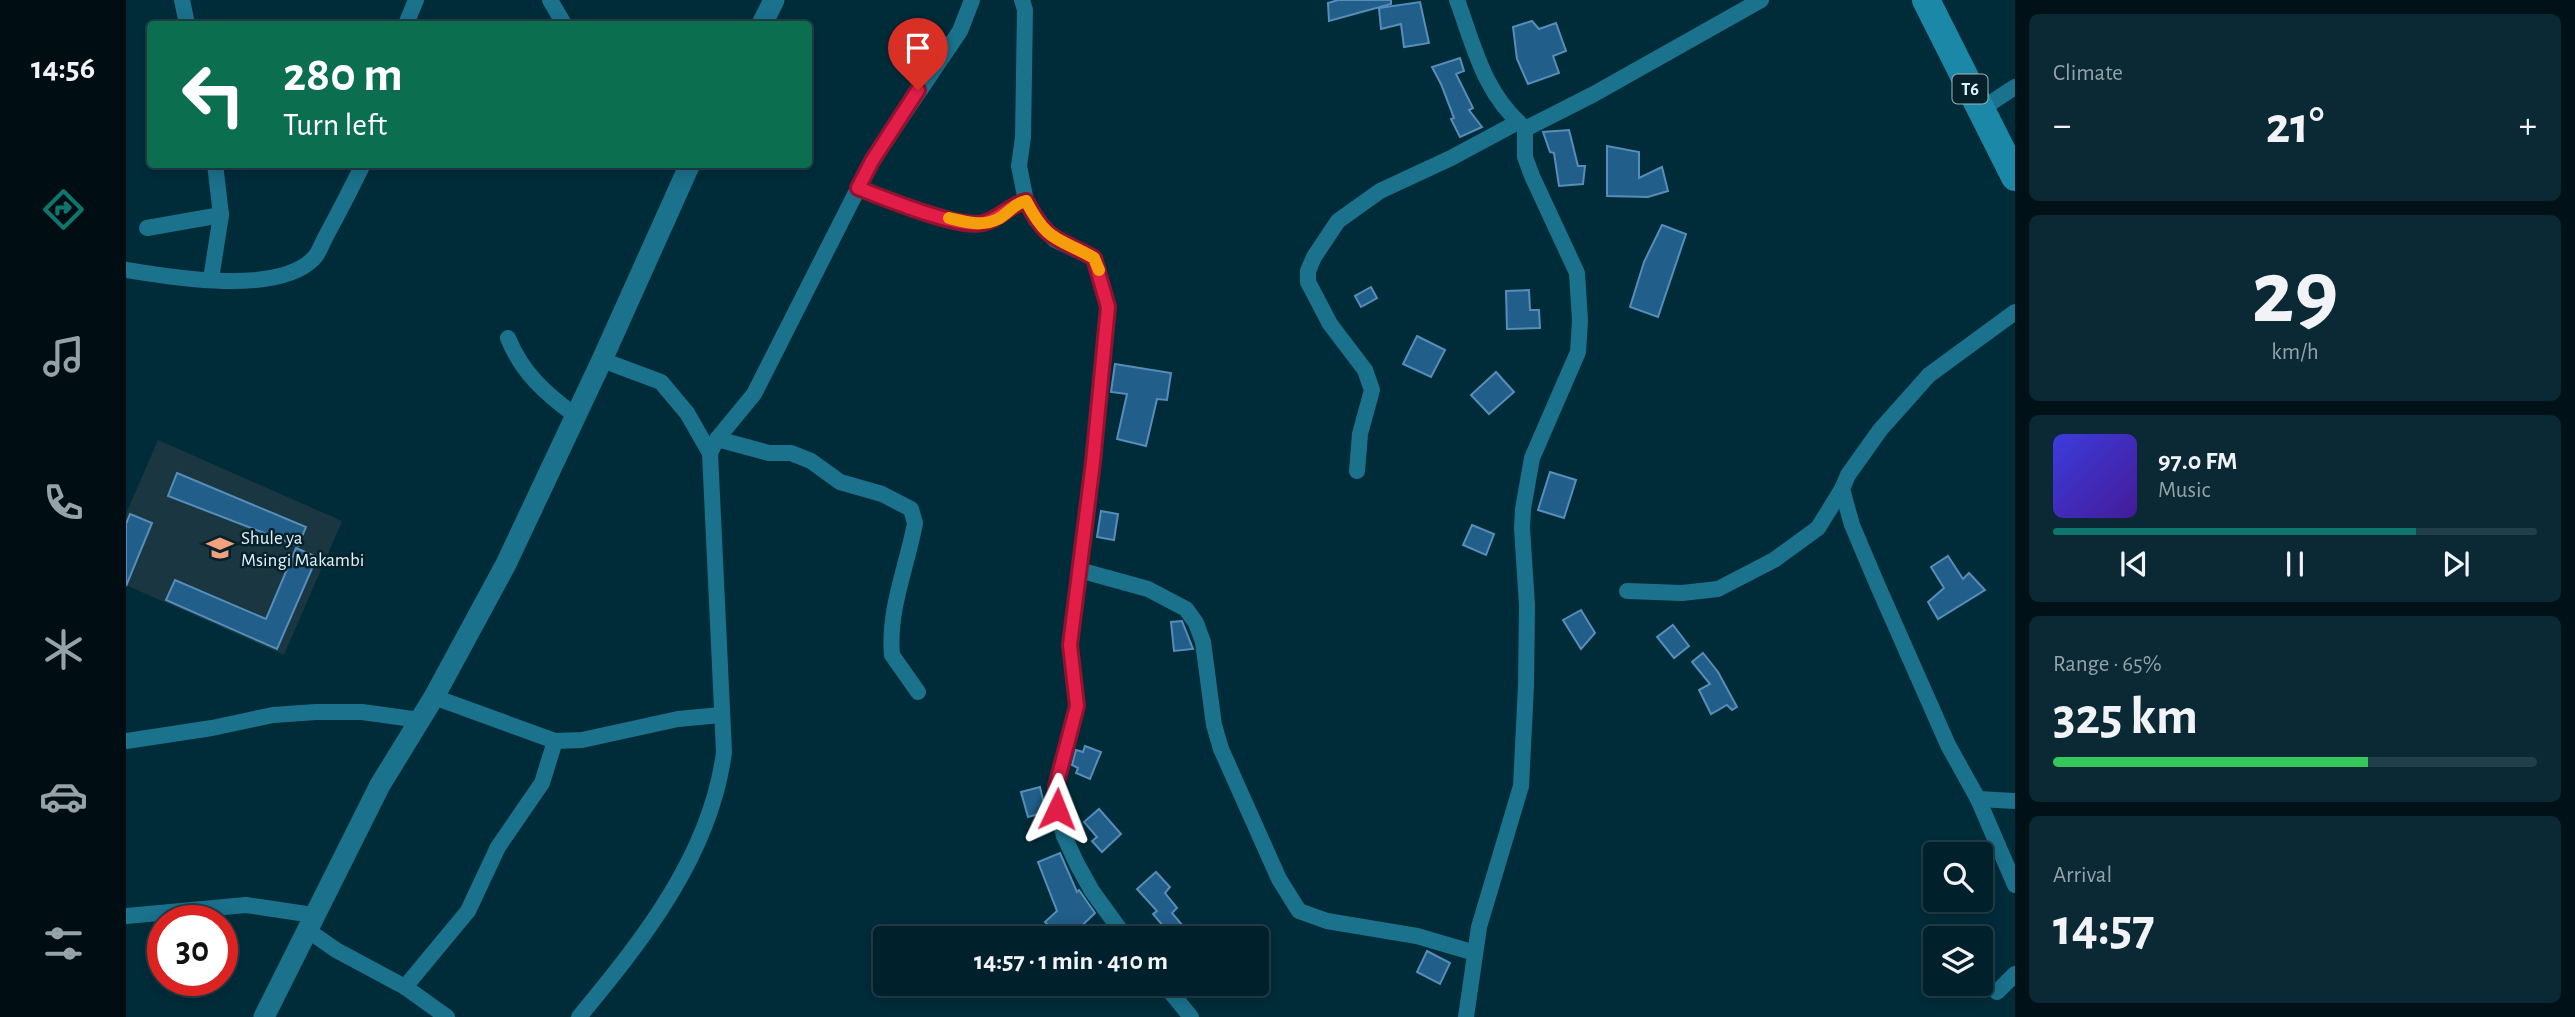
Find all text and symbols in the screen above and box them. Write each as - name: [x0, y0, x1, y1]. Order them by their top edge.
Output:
- pin: [888, 18, 948, 90]
- icon: arrive: [899, 29, 937, 67]
- icon: left: [168, 49, 259, 140]
- text: 280 m: [283, 51, 403, 100]
- text: 14:56: [31, 52, 95, 84]
- text: Climate: [2053, 62, 2123, 85]
- road number: T6: [1952, 74, 1988, 104]
- text: 21°: [2266, 100, 2324, 152]
- text: −: [2053, 107, 2071, 145]
- text: +: [2519, 107, 2537, 145]
- text: Turn left: [283, 109, 387, 141]
- icon: directions: [39, 185, 88, 234]
- text: 29: [2252, 248, 2338, 339]
- icon: music: [39, 332, 88, 381]
- text: km/h: [2271, 341, 2319, 364]
- text: 97.0 FM: [2158, 448, 2238, 474]
- icon: phone: [39, 478, 88, 527]
- text: Music: [2158, 479, 2210, 502]
- place label: Shule ya Msingi Makambi: [241, 529, 364, 570]
- school or university icon: Shule ya Msingi Makambi: [205, 533, 235, 563]
- icon: previous: [2115, 545, 2153, 583]
- icon: pause: [2276, 545, 2314, 583]
- icon: next: [2437, 545, 2475, 583]
- icon: climate: [39, 625, 88, 674]
- text: Range · 65%: [2053, 653, 2162, 676]
- text: 325 km: [2053, 691, 2198, 743]
- icon: car: [39, 772, 88, 821]
- position arrow: [1020, 772, 1094, 846]
- map controls: [1923, 842, 1993, 996]
- button: search: [1923, 842, 1993, 912]
- text: Arrival: [2053, 864, 2112, 887]
- text: 14:57: [2053, 902, 2155, 954]
- speed limit sign: 30: [147, 905, 238, 996]
- icon: filters: [39, 919, 88, 968]
- button: layers: [1923, 926, 1993, 996]
- text: 14:57 · 1 min · 410 m: [974, 948, 1168, 974]

